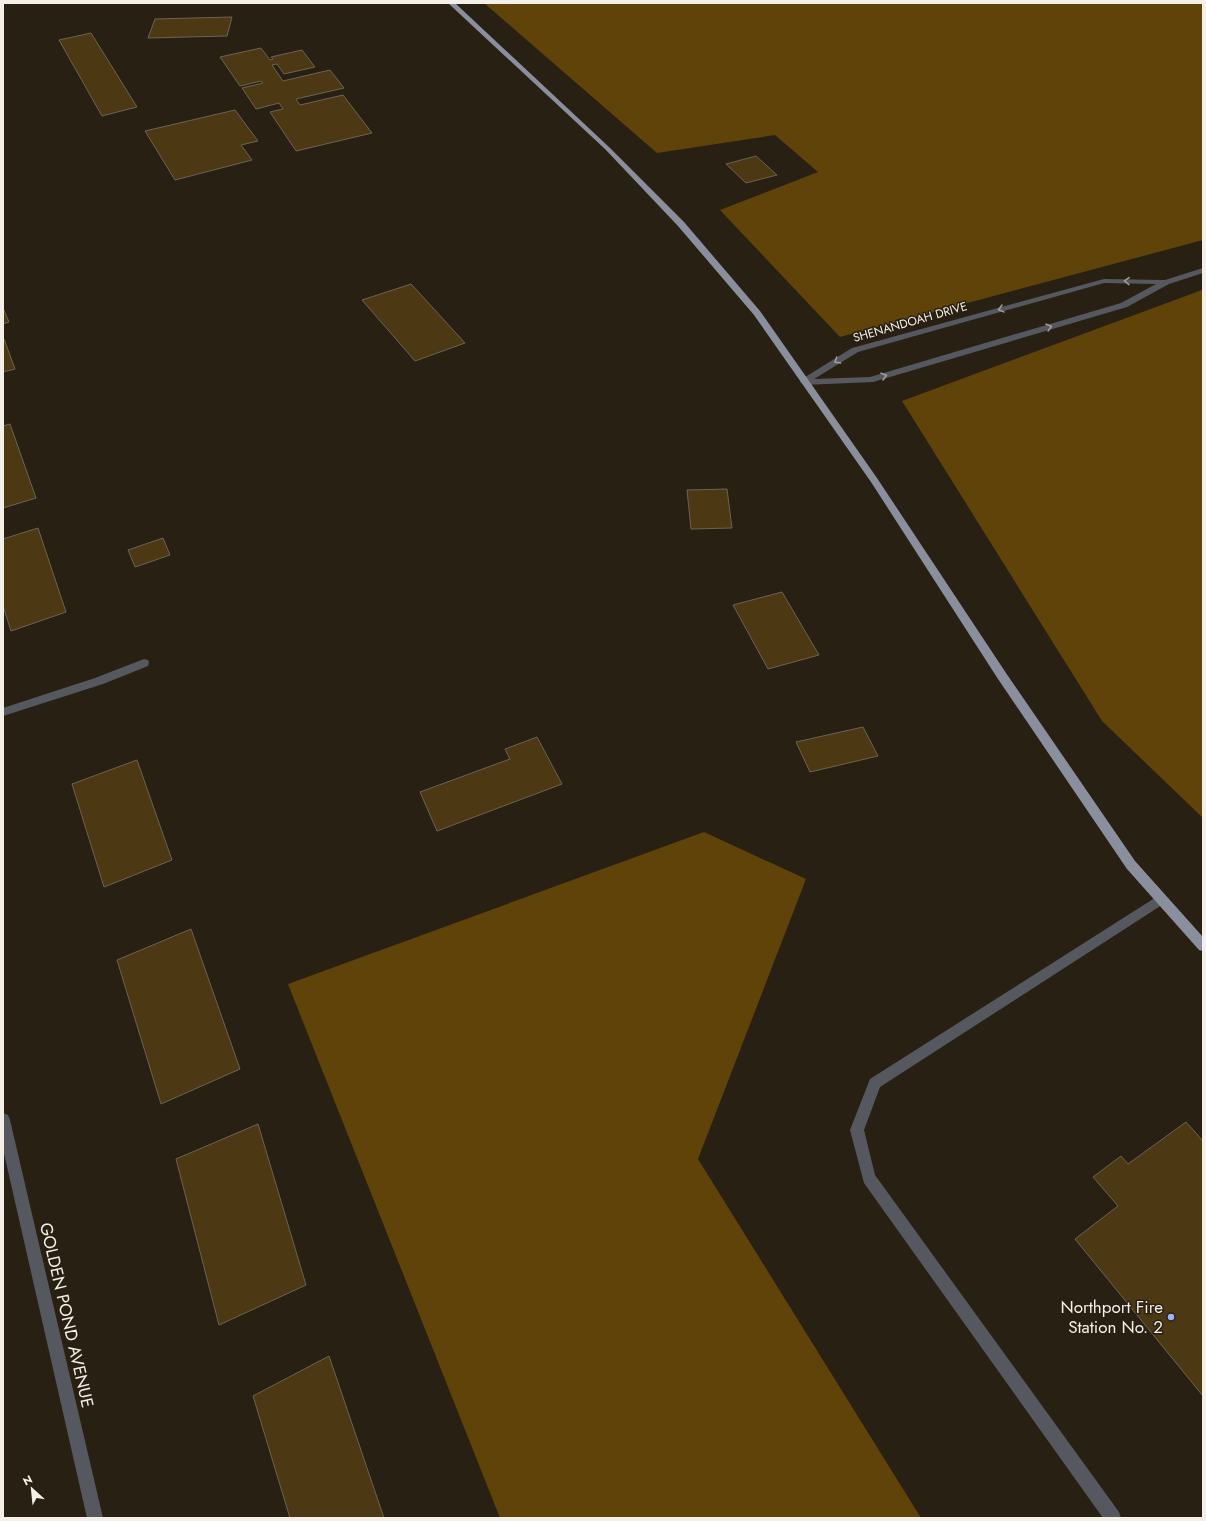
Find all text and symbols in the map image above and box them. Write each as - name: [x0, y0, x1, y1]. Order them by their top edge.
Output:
- one-way arrow: [1124, 277, 1130, 286]
- street label: SHENANDOAH DRIVE: [851, 297, 969, 347]
- one-way arrow: [998, 304, 1005, 313]
- one-way arrow: [1045, 323, 1052, 332]
- one-way arrow: [835, 356, 842, 363]
- one-way arrow: [880, 372, 887, 381]
- street label: GOLDEN POND AVENUE: [34, 1220, 100, 1410]
- place label: Northport Fire Station No. 2: [1060, 1295, 1163, 1339]
- marker: Northport Fire Station No. 2: [1166, 1312, 1176, 1322]
- north arrow: [12, 1469, 52, 1509]
- text: N: [20, 1471, 35, 1489]

